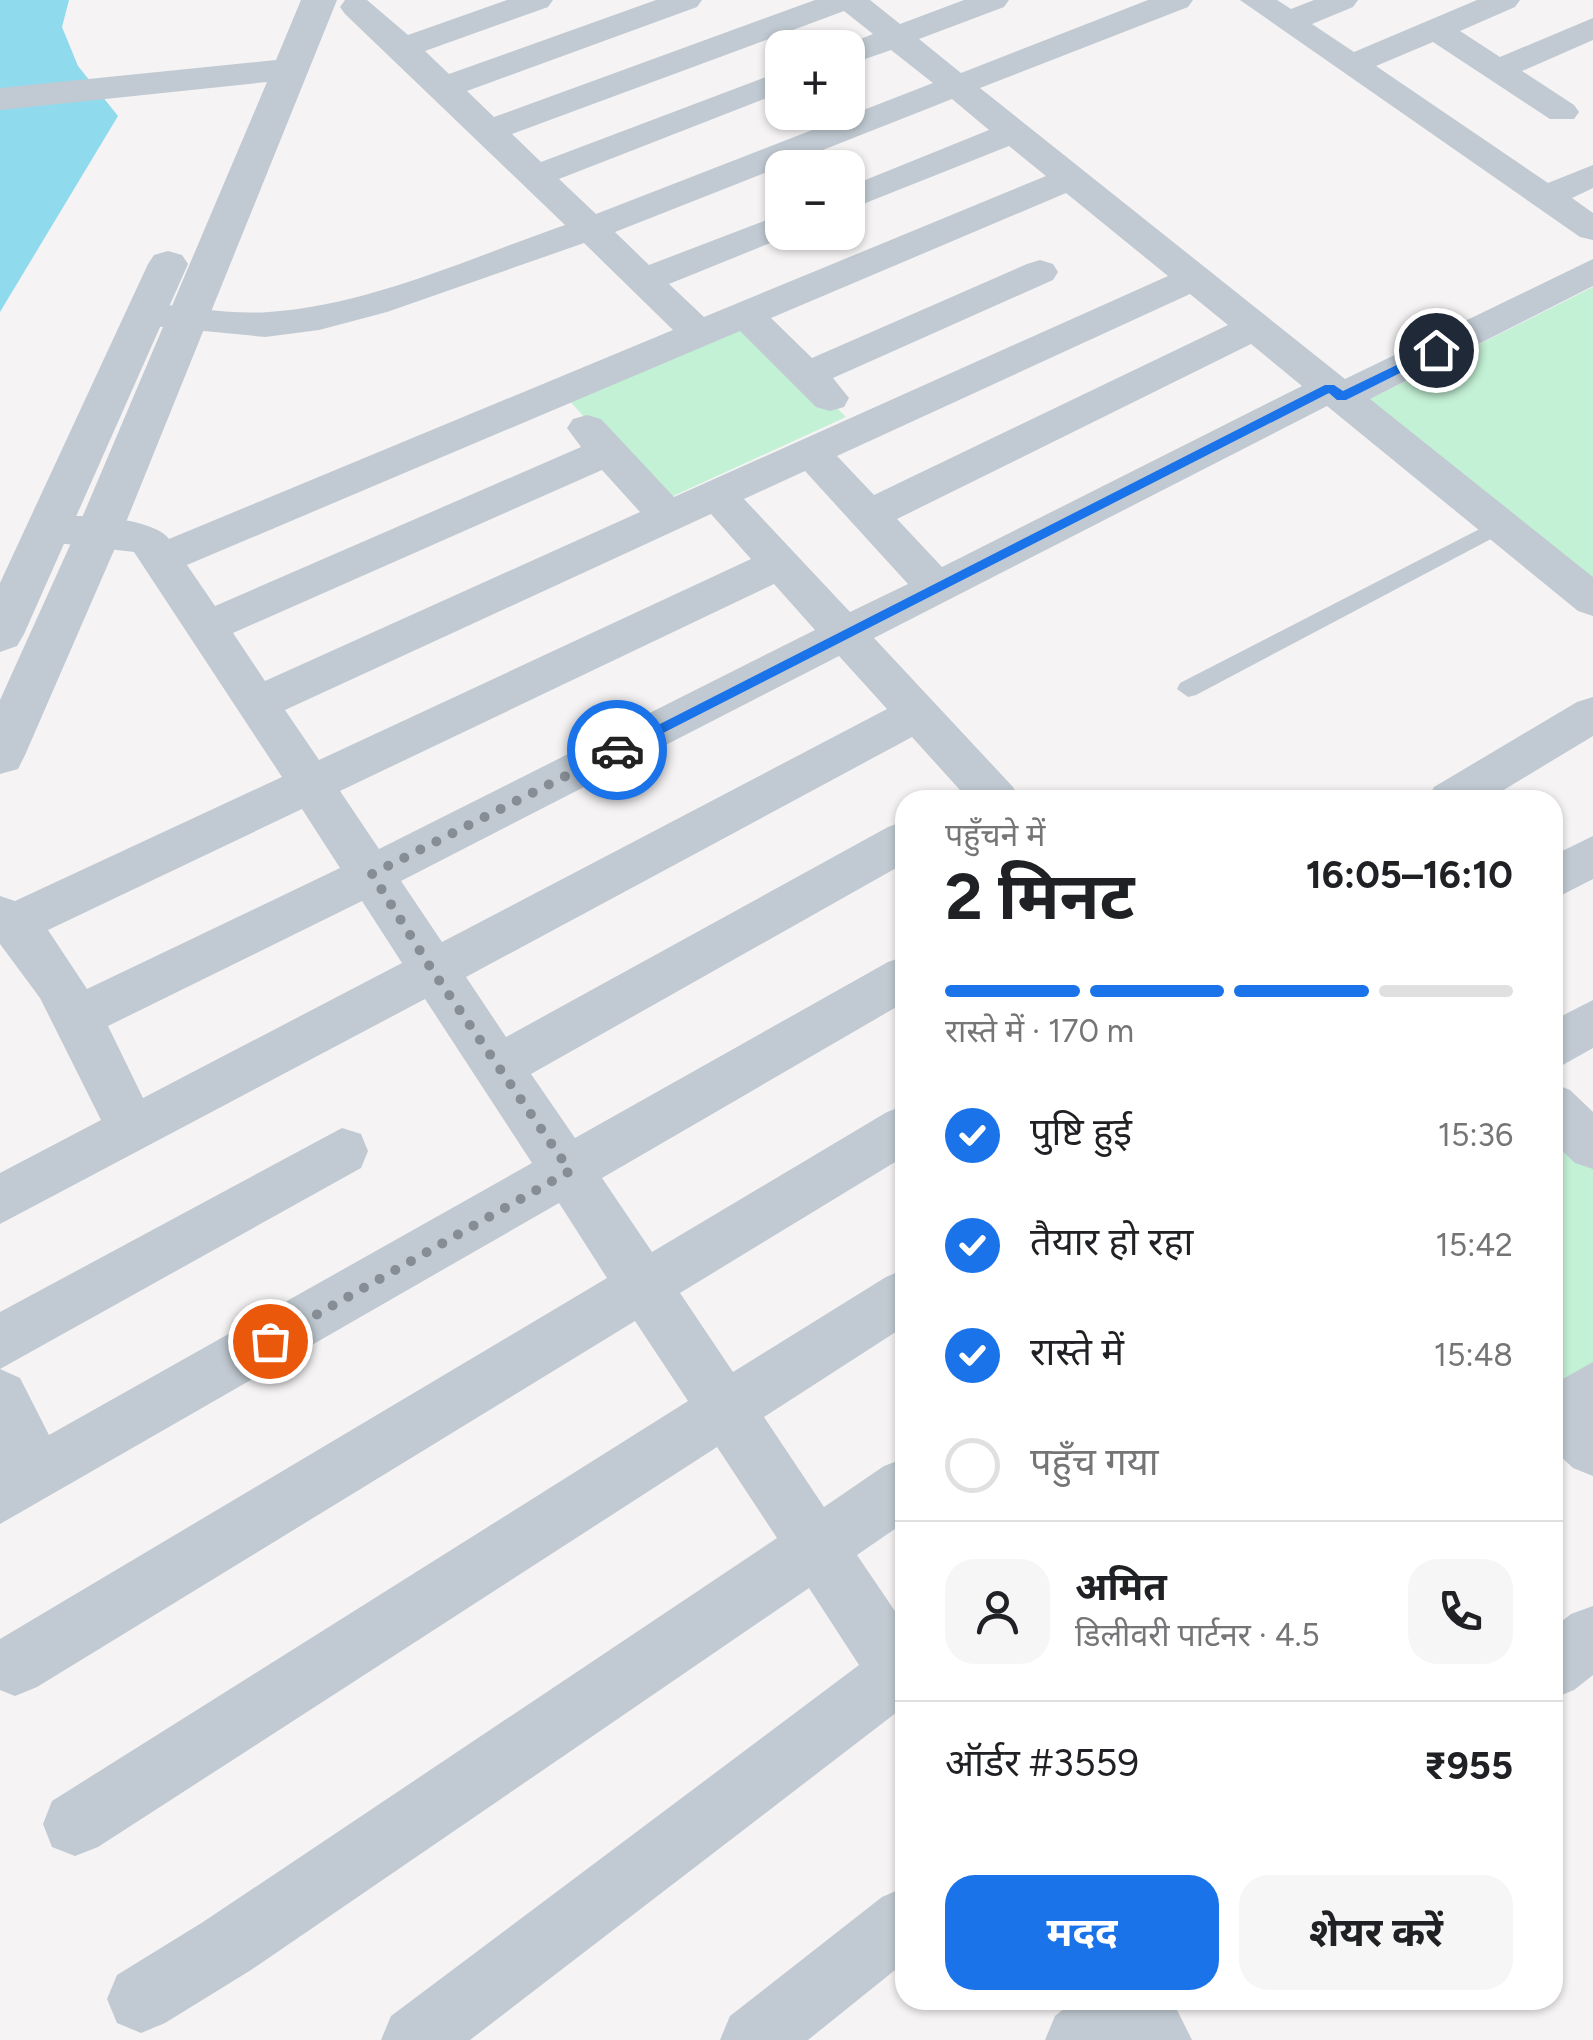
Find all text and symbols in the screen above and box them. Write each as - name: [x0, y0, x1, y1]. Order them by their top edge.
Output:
- map controls: [765, 30, 865, 250]
- button: +: [765, 30, 865, 130]
- button: −: [765, 150, 865, 250]
- pin: [1394, 308, 1479, 393]
- icon: home: [1409, 323, 1464, 378]
- courier: [567, 700, 667, 800]
- icon: car: [590, 723, 645, 778]
- text: पहुँचने में: [945, 816, 1045, 854]
- text: 16:05–16:10: [1306, 852, 1513, 898]
- text: 2 मिनट: [945, 857, 1135, 935]
- text: रास्ते में · 170 m: [945, 1012, 1134, 1050]
- icon: check: [945, 1108, 1000, 1163]
- text: पुष्टि हुई: [1030, 1109, 1132, 1155]
- text: 15:36: [1438, 1116, 1513, 1154]
- icon: check: [945, 1218, 1000, 1273]
- text: तैयार हो रहा: [1030, 1219, 1193, 1265]
- text: 15:42: [1436, 1226, 1513, 1264]
- pin: [228, 1299, 313, 1384]
- icon: bag: [243, 1314, 298, 1369]
- icon: check: [945, 1328, 1000, 1383]
- text: रास्ते में: [1030, 1329, 1124, 1375]
- text: 15:48: [1434, 1336, 1513, 1374]
- text: पहुँच गया: [1030, 1439, 1159, 1485]
- button: person: [945, 1559, 1050, 1664]
- button: phone: [1408, 1559, 1513, 1664]
- text: अमित: [1075, 1564, 1167, 1610]
- text: डिलीवरी पार्टनर · 4.5: [1075, 1616, 1320, 1654]
- text: ऑर्डर #3559: [945, 1740, 1139, 1786]
- text: ₹955: [1424, 1743, 1513, 1789]
- button: मदद: [945, 1875, 1219, 1990]
- button: शेयर करें: [1239, 1875, 1513, 1990]

